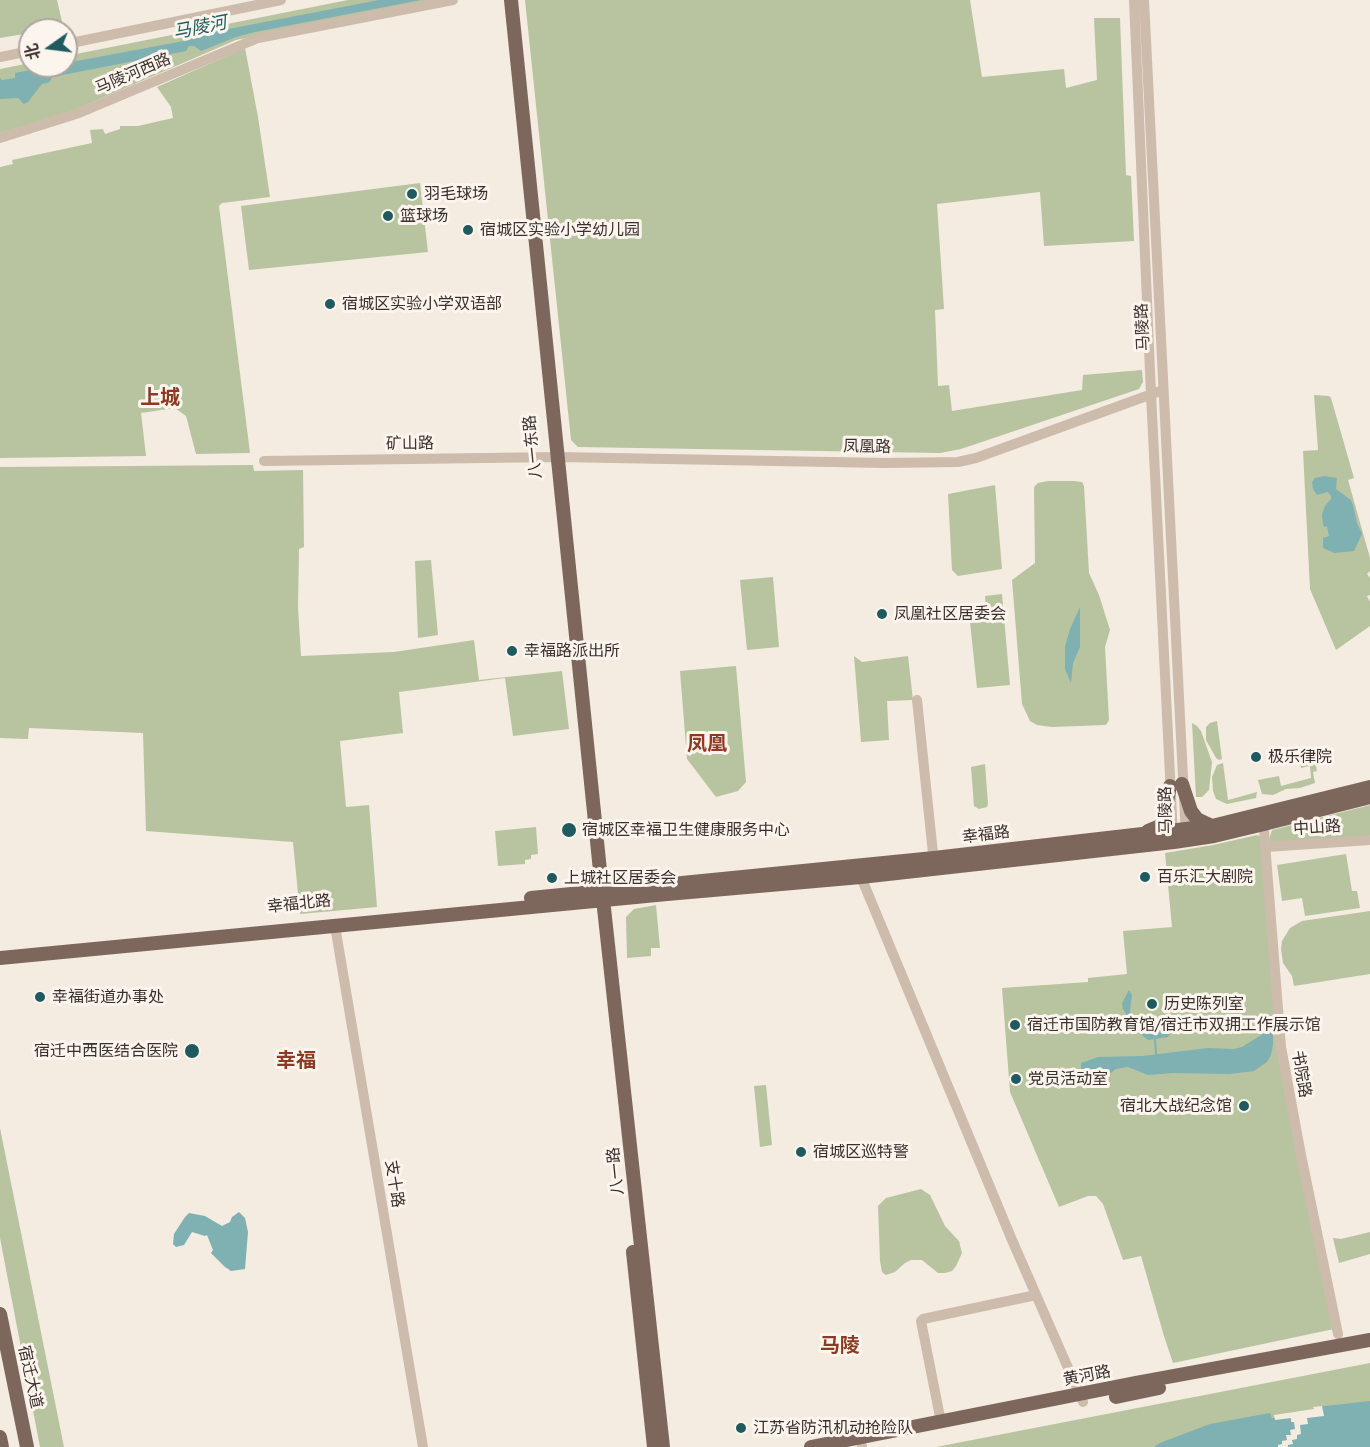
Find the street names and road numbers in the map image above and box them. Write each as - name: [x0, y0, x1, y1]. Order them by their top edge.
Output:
- street label: 马陵河西路: [92, 50, 174, 98]
- street label: 马陵路: [1132, 303, 1154, 351]
- street label: 八一东路: [520, 414, 546, 480]
- street label: 矿山路: [386, 434, 434, 454]
- street label: 凤凰路: [843, 437, 891, 457]
- street label: 马陵路: [1156, 786, 1176, 834]
- street label: 中山路: [1292, 817, 1342, 839]
- street label: 幸福路: [961, 823, 1011, 847]
- street label: 幸福北路: [266, 891, 332, 917]
- street label: 书院路: [1287, 1049, 1315, 1099]
- street label: 八一路: [604, 1146, 628, 1196]
- street label: 支十路: [381, 1159, 407, 1209]
- street label: 宿迁大道: [14, 1344, 46, 1410]
- street label: 黄河路: [1062, 1362, 1112, 1390]

